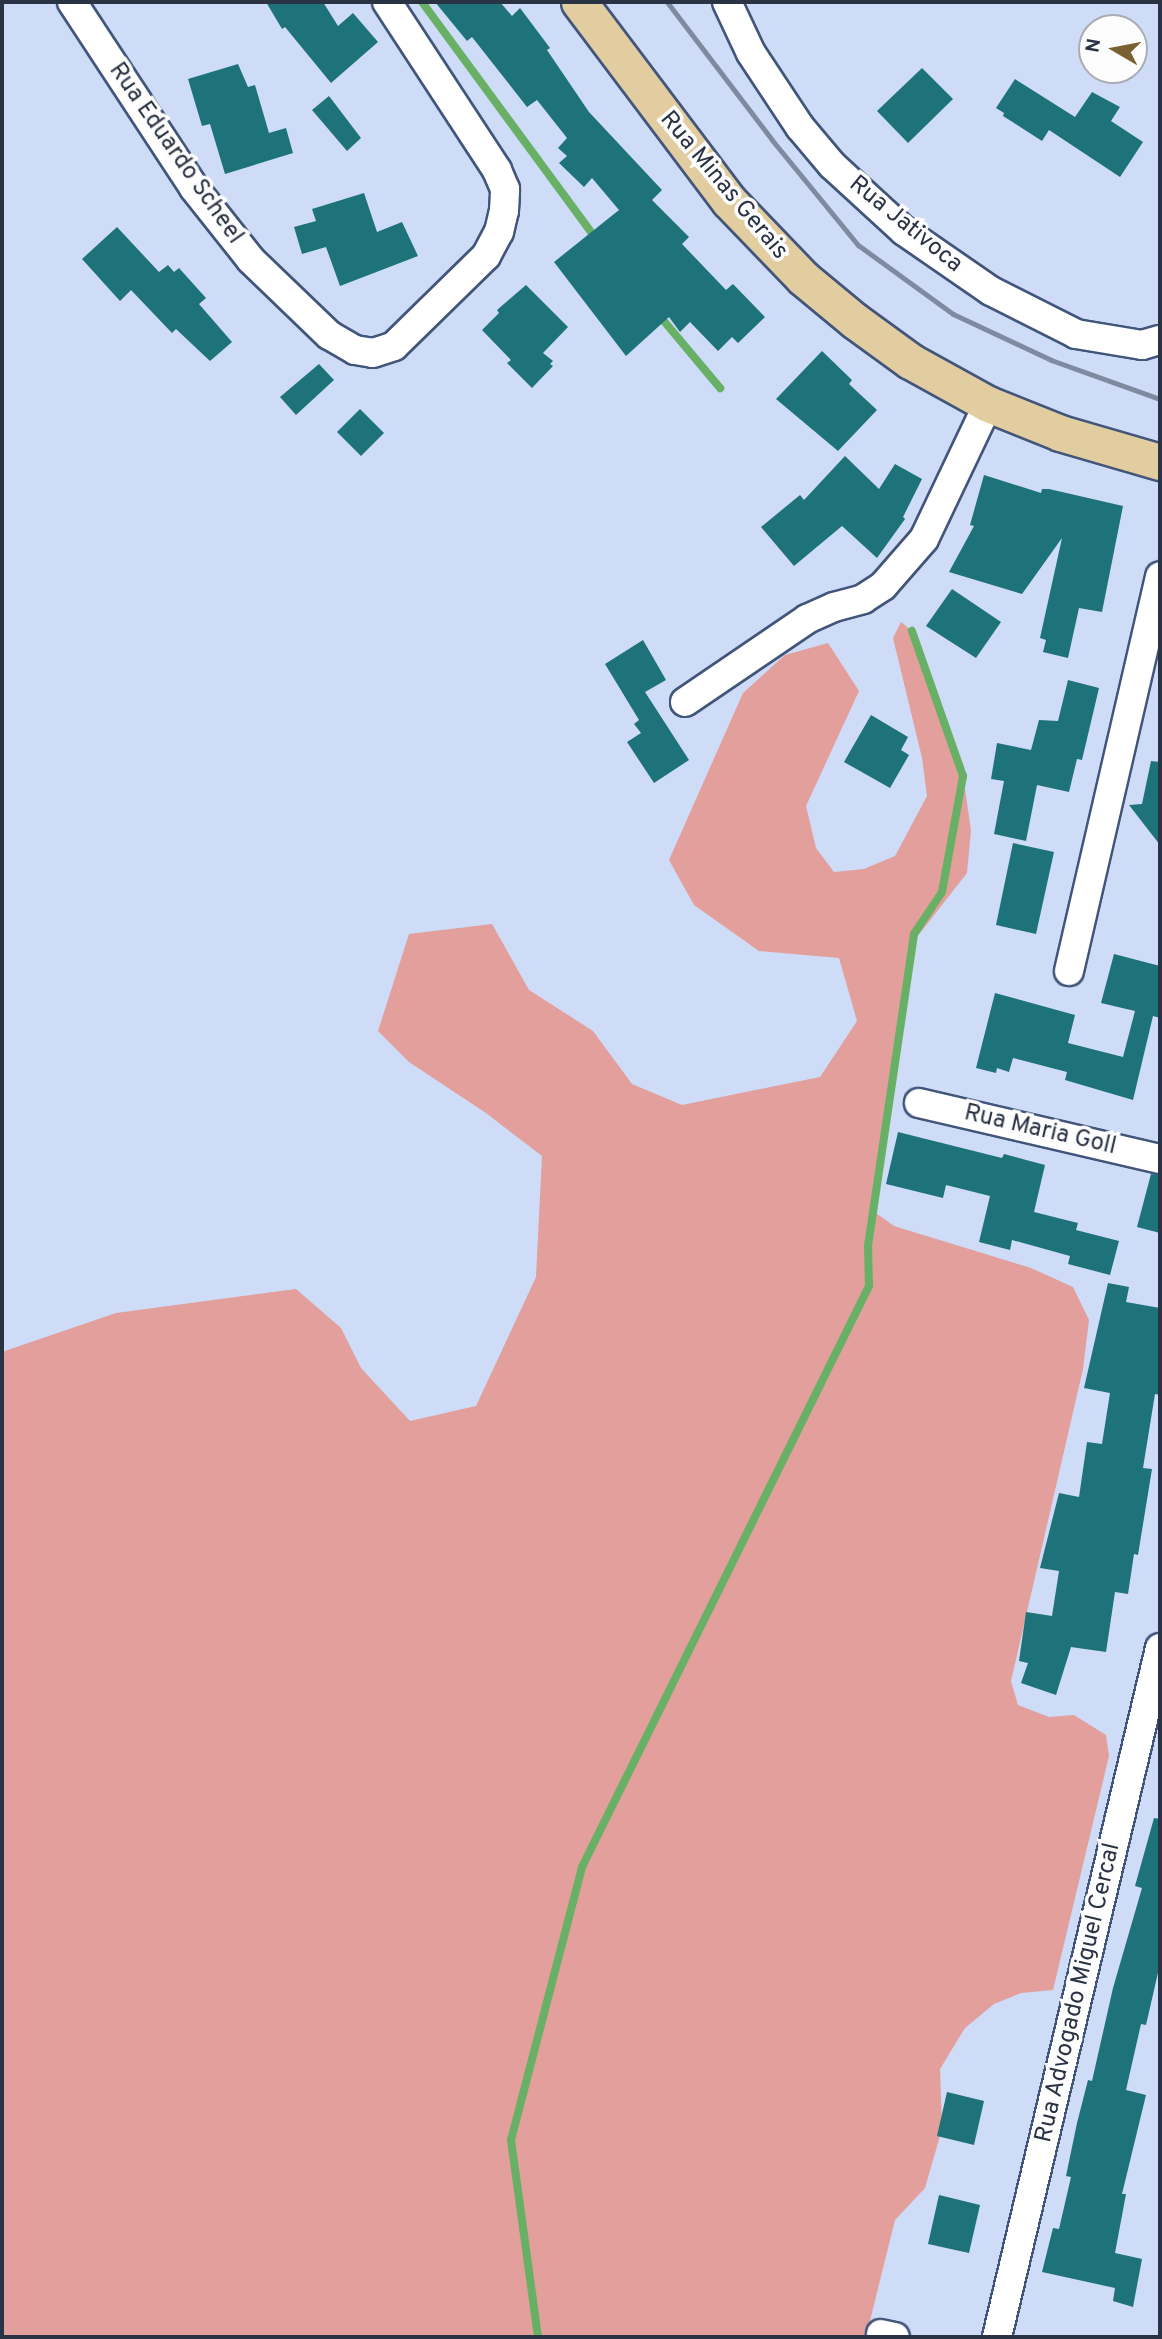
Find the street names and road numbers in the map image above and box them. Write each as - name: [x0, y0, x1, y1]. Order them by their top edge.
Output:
- street label: Rua Eduardo Scheel: [102, 58, 248, 250]
- street label: Rua Minas Gerais: [653, 106, 793, 266]
- street label: Rua Jativoca: [842, 170, 968, 280]
- street label: Rua Maria Goll: [961, 1100, 1119, 1162]
- street label: Rua Advogado Miguel Cercal: [1030, 1840, 1128, 2146]

